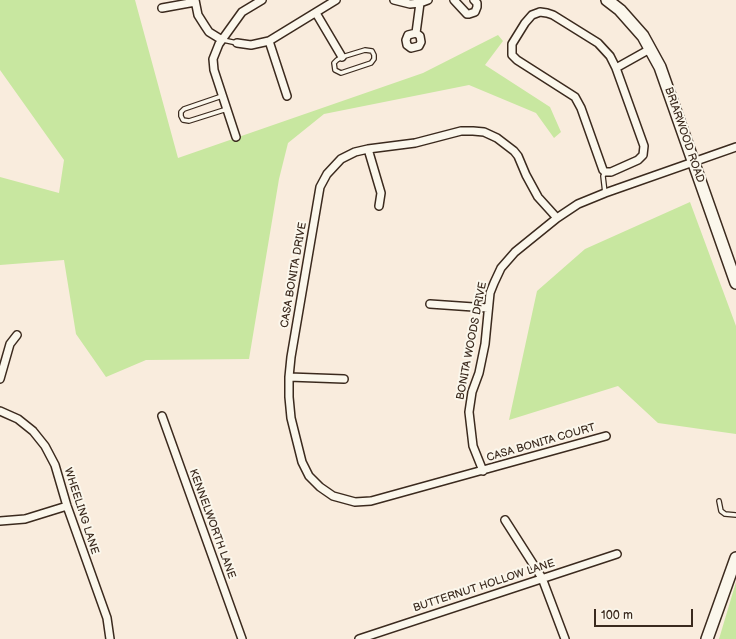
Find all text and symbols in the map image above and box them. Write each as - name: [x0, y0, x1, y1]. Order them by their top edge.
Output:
- street label: BRIARWOOD ROAD: [661, 85, 707, 185]
- street label: CASA BONITA DRIVE: [278, 221, 310, 329]
- street label: BONITA WOODS DRIVE: [454, 281, 490, 401]
- street label: CASA BONITA COURT: [485, 421, 597, 465]
- street label: WHEELING LANE: [61, 466, 101, 556]
- street label: KENNELWORTH LANE: [186, 467, 238, 581]
- street label: BUTTERNUT HOLLOW LANE: [411, 557, 557, 615]
- scale bar: [596, 601, 695, 627]
- text: 100 m: [601, 608, 633, 623]

